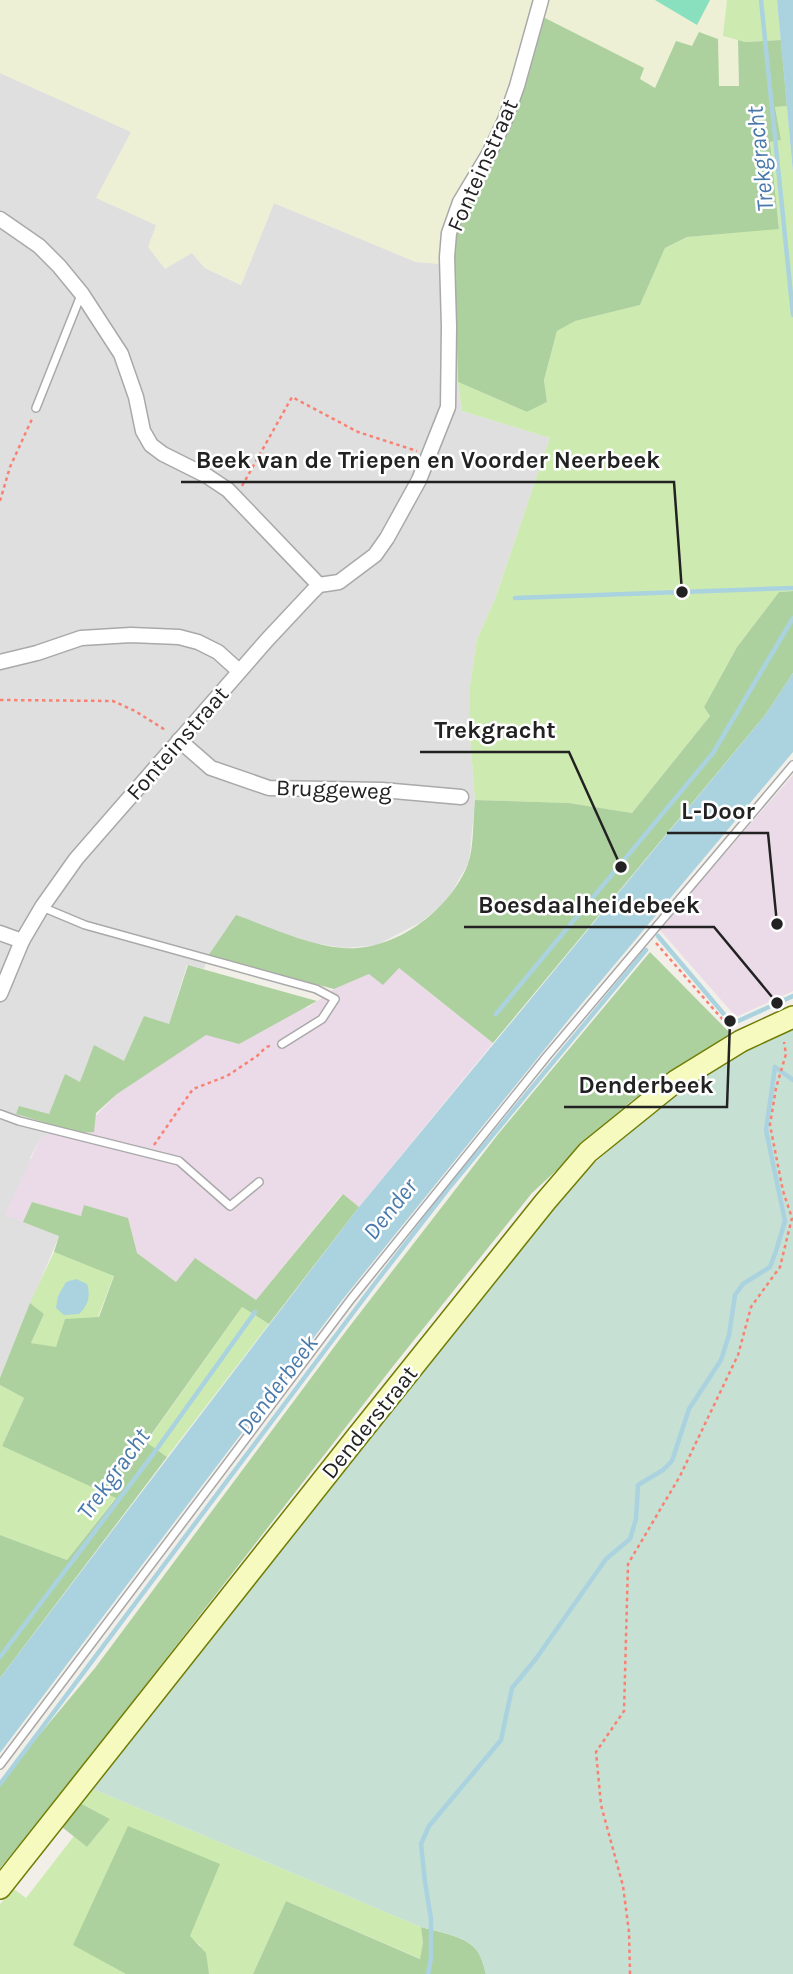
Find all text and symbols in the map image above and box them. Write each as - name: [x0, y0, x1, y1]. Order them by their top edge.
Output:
- street label: Fonteinstraat: [441, 95, 524, 236]
- water label: Trekgracht: [740, 104, 779, 213]
- callout: Beek van de Triepen en Voorder Neerbeek: [181, 437, 674, 482]
- text: Beek van de Triepen en Voorder Neerbeek: [196, 446, 660, 474]
- street label: Fonteinstraat: [121, 681, 234, 806]
- callout: Trekgracht: [420, 707, 569, 752]
- text: Trekgracht: [434, 716, 556, 744]
- street label: Bruggeweg: [276, 774, 392, 805]
- callout: L-Door: [667, 788, 768, 833]
- text: L-Door: [681, 797, 756, 825]
- callout: Boesdaalheidebeek: [464, 882, 714, 927]
- text: Boesdaalheidebeek: [478, 891, 700, 919]
- callout: Denderbeek: [564, 1062, 727, 1107]
- text: Denderbeek: [578, 1071, 714, 1099]
- water label: Dender: [357, 1172, 424, 1245]
- water label: Denderbeek: [230, 1329, 324, 1440]
- street label: Denderstraat: [316, 1360, 423, 1484]
- water label: Trekgracht: [71, 1422, 156, 1525]

